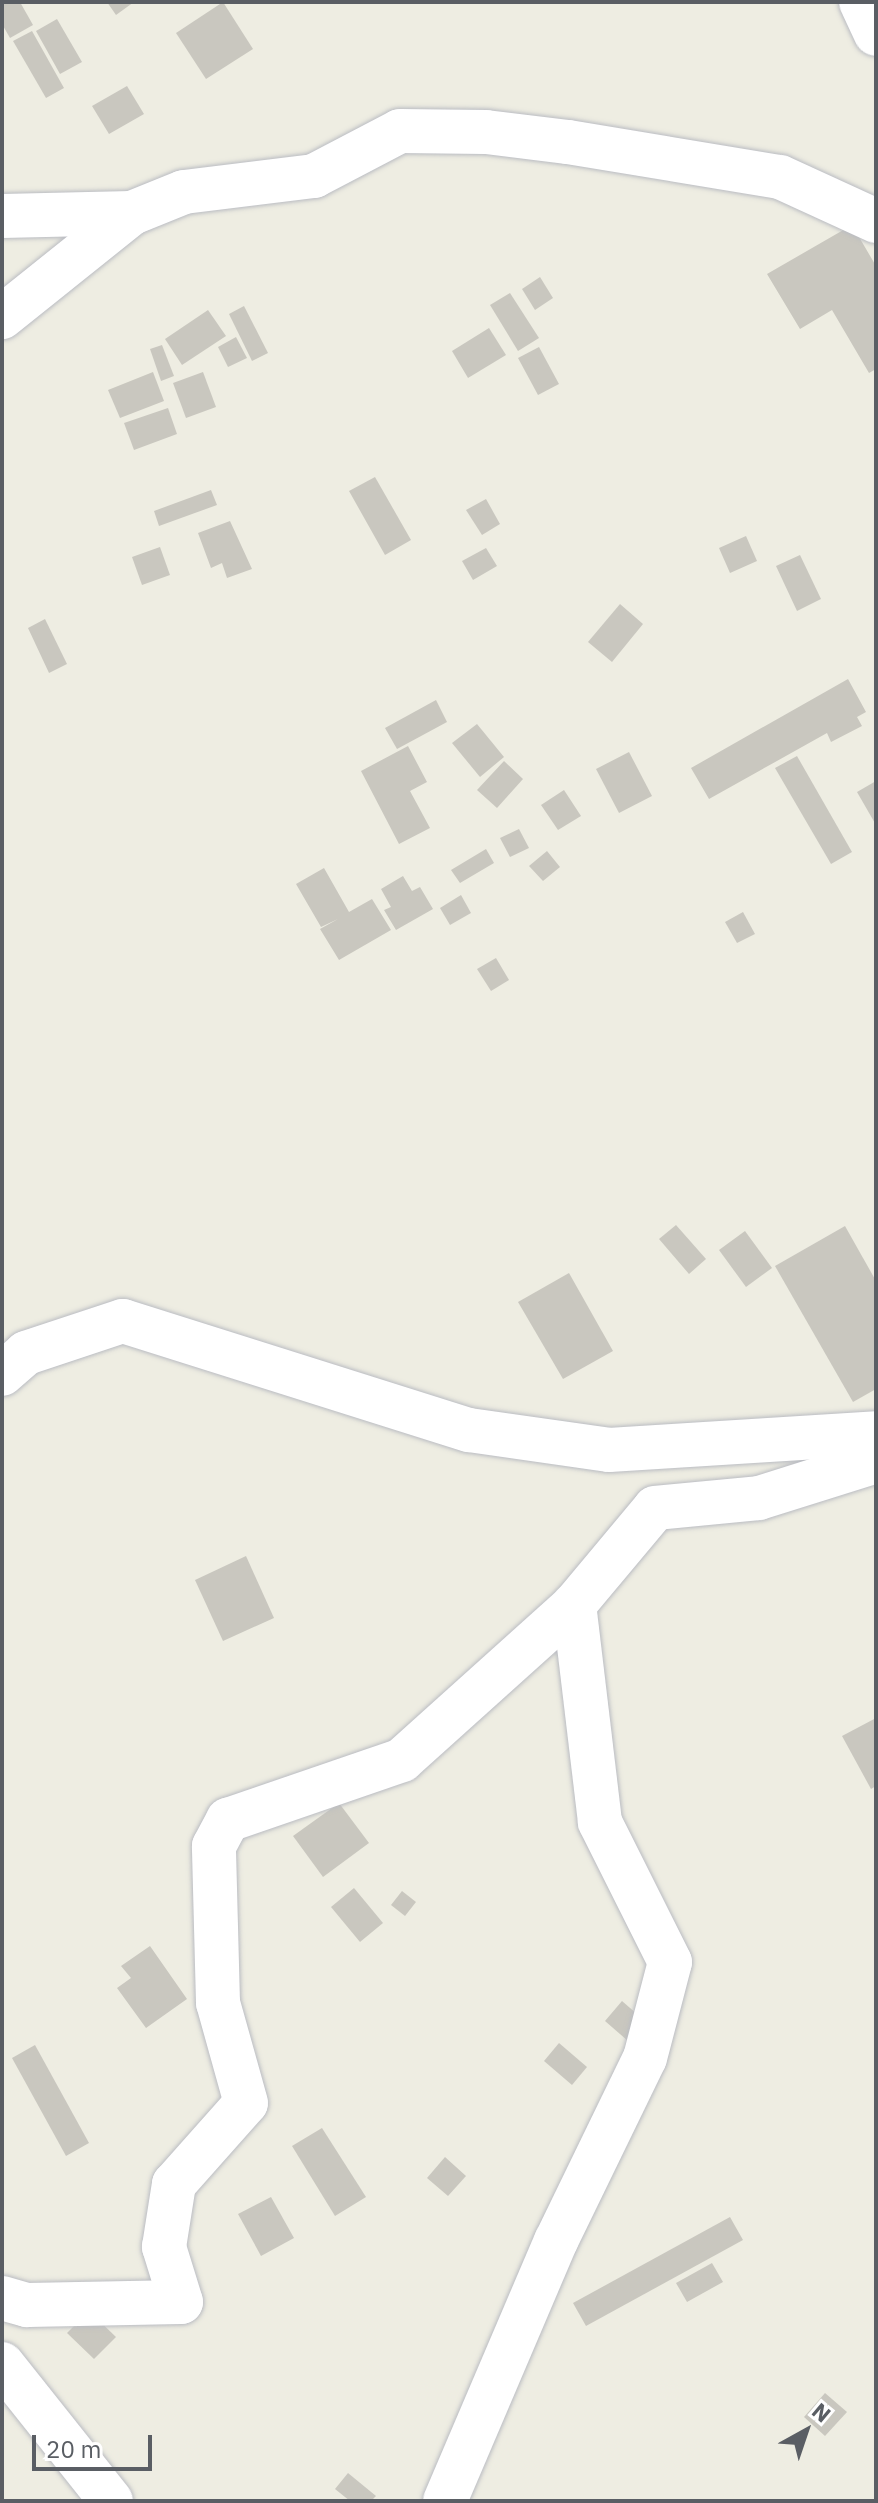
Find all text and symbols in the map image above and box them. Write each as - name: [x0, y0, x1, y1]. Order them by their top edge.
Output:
- north arrow: [766, 2391, 846, 2471]
- text: N: [806, 2396, 837, 2428]
- scale bar: [36, 2419, 156, 2469]
- text: 20 m: [46, 2433, 101, 2465]

